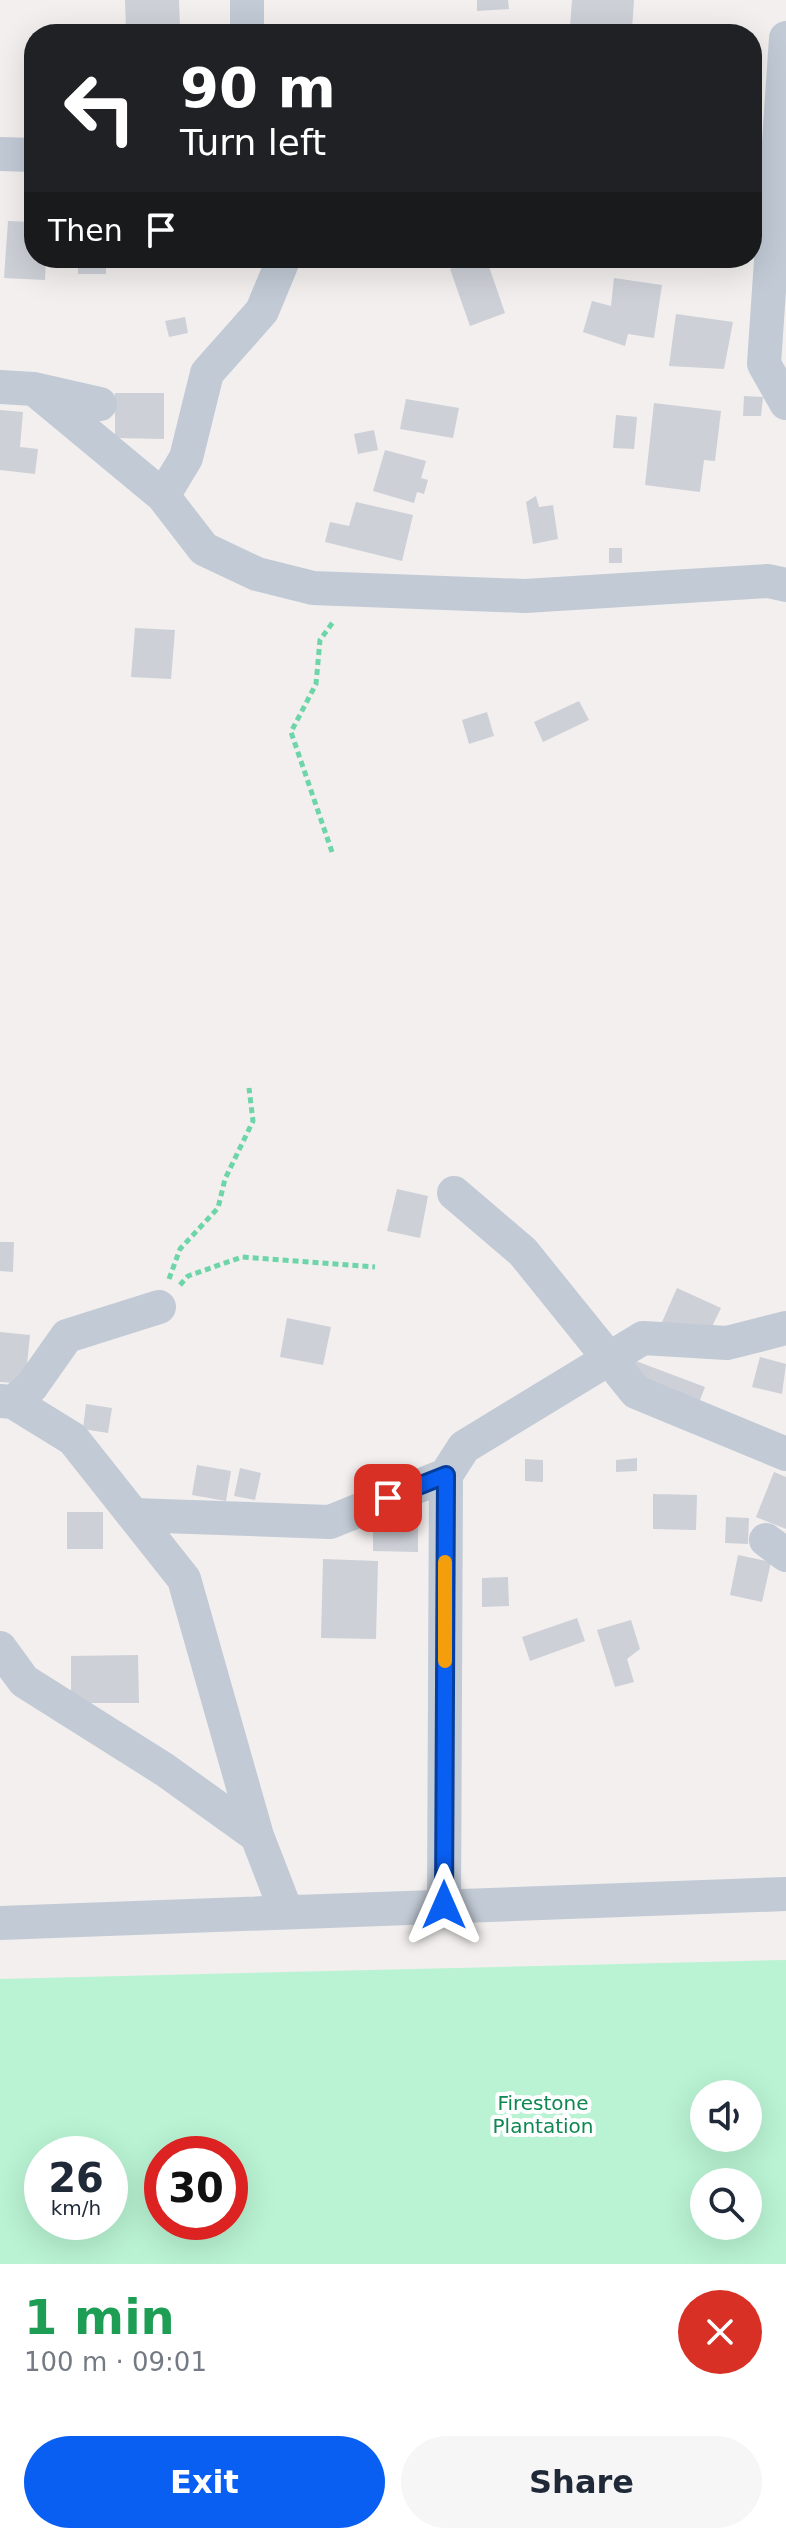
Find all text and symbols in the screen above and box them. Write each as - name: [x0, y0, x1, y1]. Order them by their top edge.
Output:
- text: 90 m: [180, 55, 336, 120]
- icon: left: [48, 56, 152, 160]
- text: Turn left: [180, 122, 326, 163]
- icon: arrive: [139, 208, 183, 252]
- text: Then: [48, 213, 123, 248]
- pin: [354, 1464, 422, 1532]
- icon: arrive: [366, 1476, 410, 1520]
- position arrow: [402, 1863, 486, 1947]
- map controls: [690, 2080, 762, 2240]
- button: sound: [690, 2080, 762, 2152]
- park label: Firestone Plantation: [493, 2091, 593, 2138]
- speed limit sign: 30: [144, 2136, 248, 2240]
- text: 26: [48, 2155, 104, 2201]
- button: search: [690, 2168, 762, 2240]
- text: km/h: [51, 2196, 101, 2220]
- text: 1 min: [24, 2289, 175, 2345]
- button: close: [678, 2290, 762, 2374]
- text: 100 m · 09:01: [24, 2347, 207, 2377]
- button: Exit: [24, 2436, 385, 2528]
- button: Share: [401, 2436, 762, 2528]

